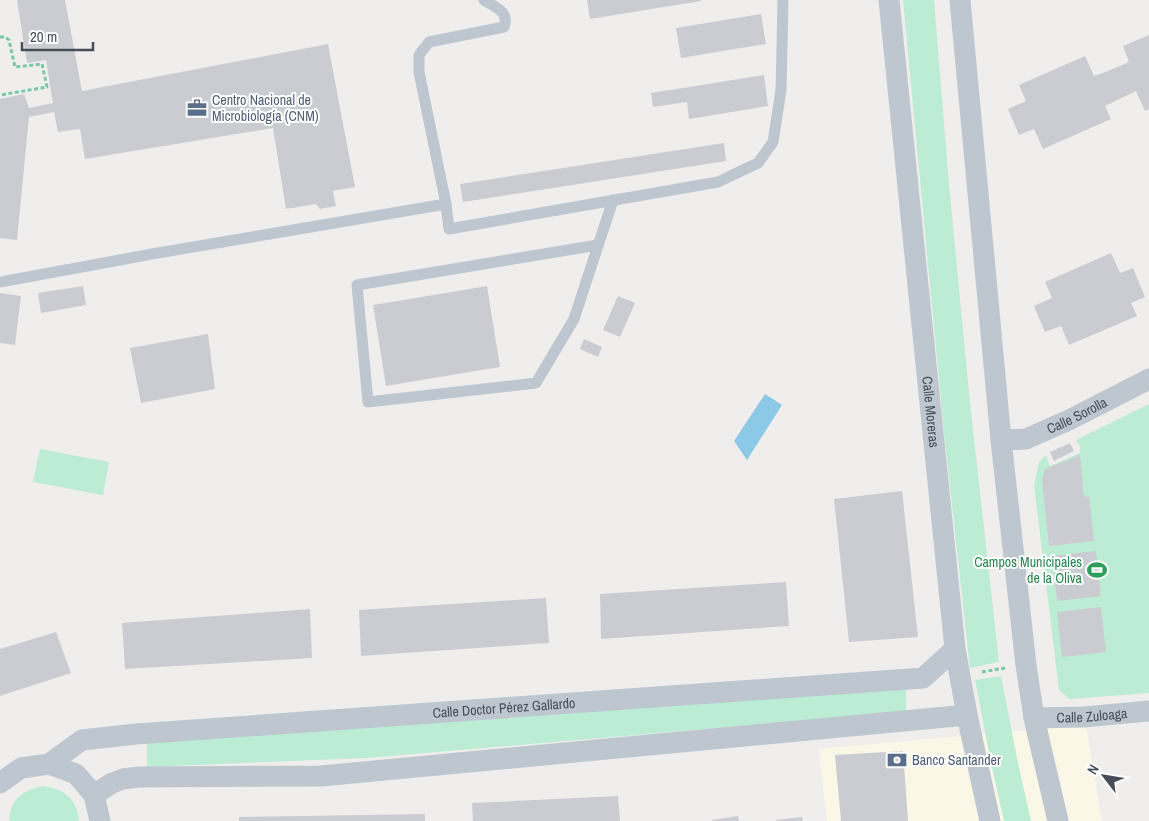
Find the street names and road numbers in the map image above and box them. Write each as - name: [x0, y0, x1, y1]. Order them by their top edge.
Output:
- street label: Calle Moreras: [918, 375, 943, 449]
- street label: Calle Sorolla: [1044, 393, 1111, 438]
- street label: Calle Doctor Pérez Gallardo: [432, 694, 576, 722]
- street label: Calle Zuloaga: [1056, 704, 1129, 727]

